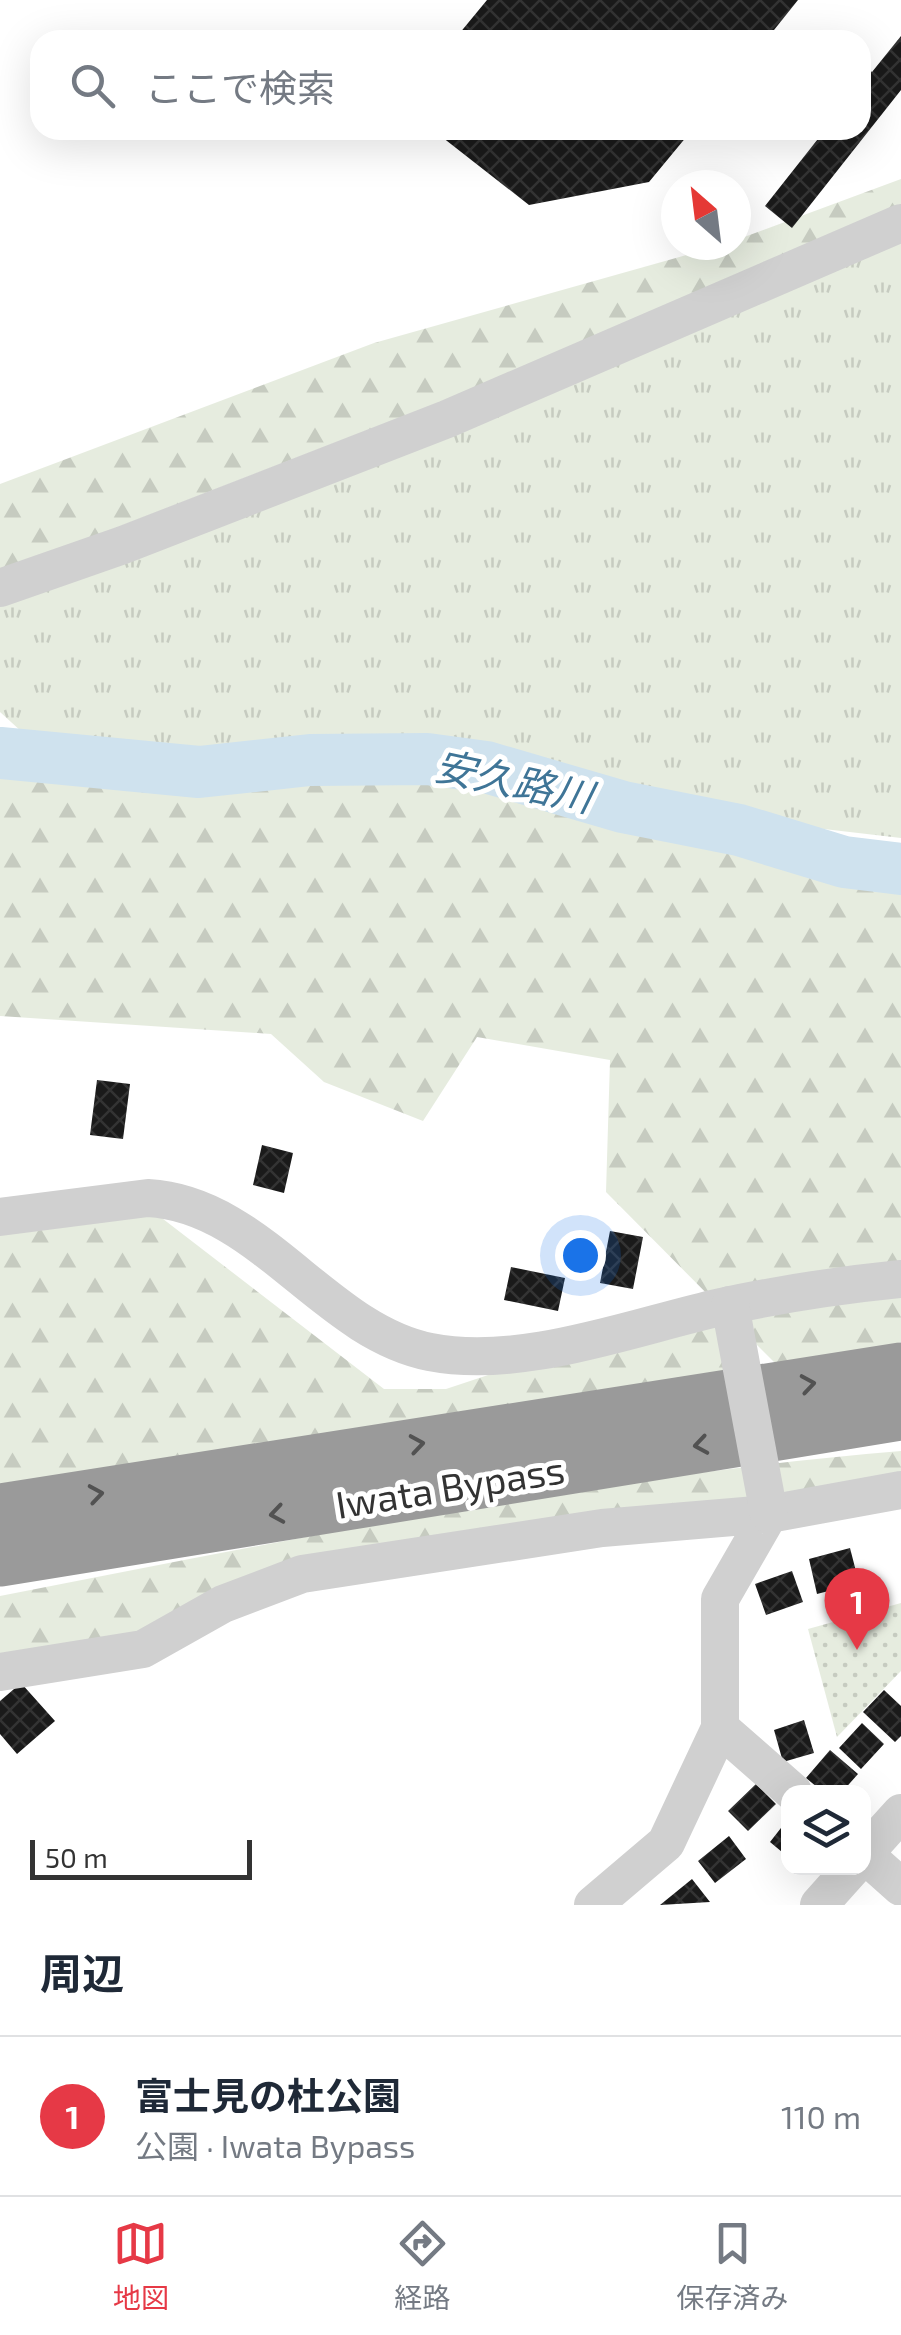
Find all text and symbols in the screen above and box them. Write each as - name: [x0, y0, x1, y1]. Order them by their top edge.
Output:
- search box: [30, 30, 871, 140]
- icon: search: [65, 58, 120, 113]
- text: ここで検索: [145, 64, 335, 110]
- north arrow: [661, 170, 751, 260]
- water label: 安久路川: [431, 740, 601, 821]
- your location: [555, 1230, 606, 1281]
- one-way arrow: [799, 1374, 816, 1395]
- one-way arrow: [693, 1434, 709, 1455]
- one-way arrow: [409, 1435, 425, 1456]
- street label: Iwata Bypass: [332, 1445, 568, 1527]
- one-way arrow: [88, 1484, 104, 1505]
- one-way arrow: [268, 1502, 285, 1523]
- pin: 1: [824, 1568, 890, 1650]
- map controls: [781, 1785, 871, 1875]
- button: layers: [781, 1785, 871, 1875]
- scale bar: [30, 1835, 252, 1880]
- text: 50 m: [45, 1840, 108, 1874]
- text: 周辺: [40, 1947, 124, 1997]
- text: 富士見の杜公園: [135, 2072, 401, 2118]
- text: 1: [66, 2097, 79, 2135]
- text: 110 m: [781, 2097, 861, 2135]
- text: 公園 · Iwata Bypass: [135, 2126, 415, 2164]
- tab: 地図: [113, 2216, 169, 2316]
- tab: 経路: [394, 2216, 450, 2316]
- tab: 保存済み: [676, 2216, 788, 2316]

